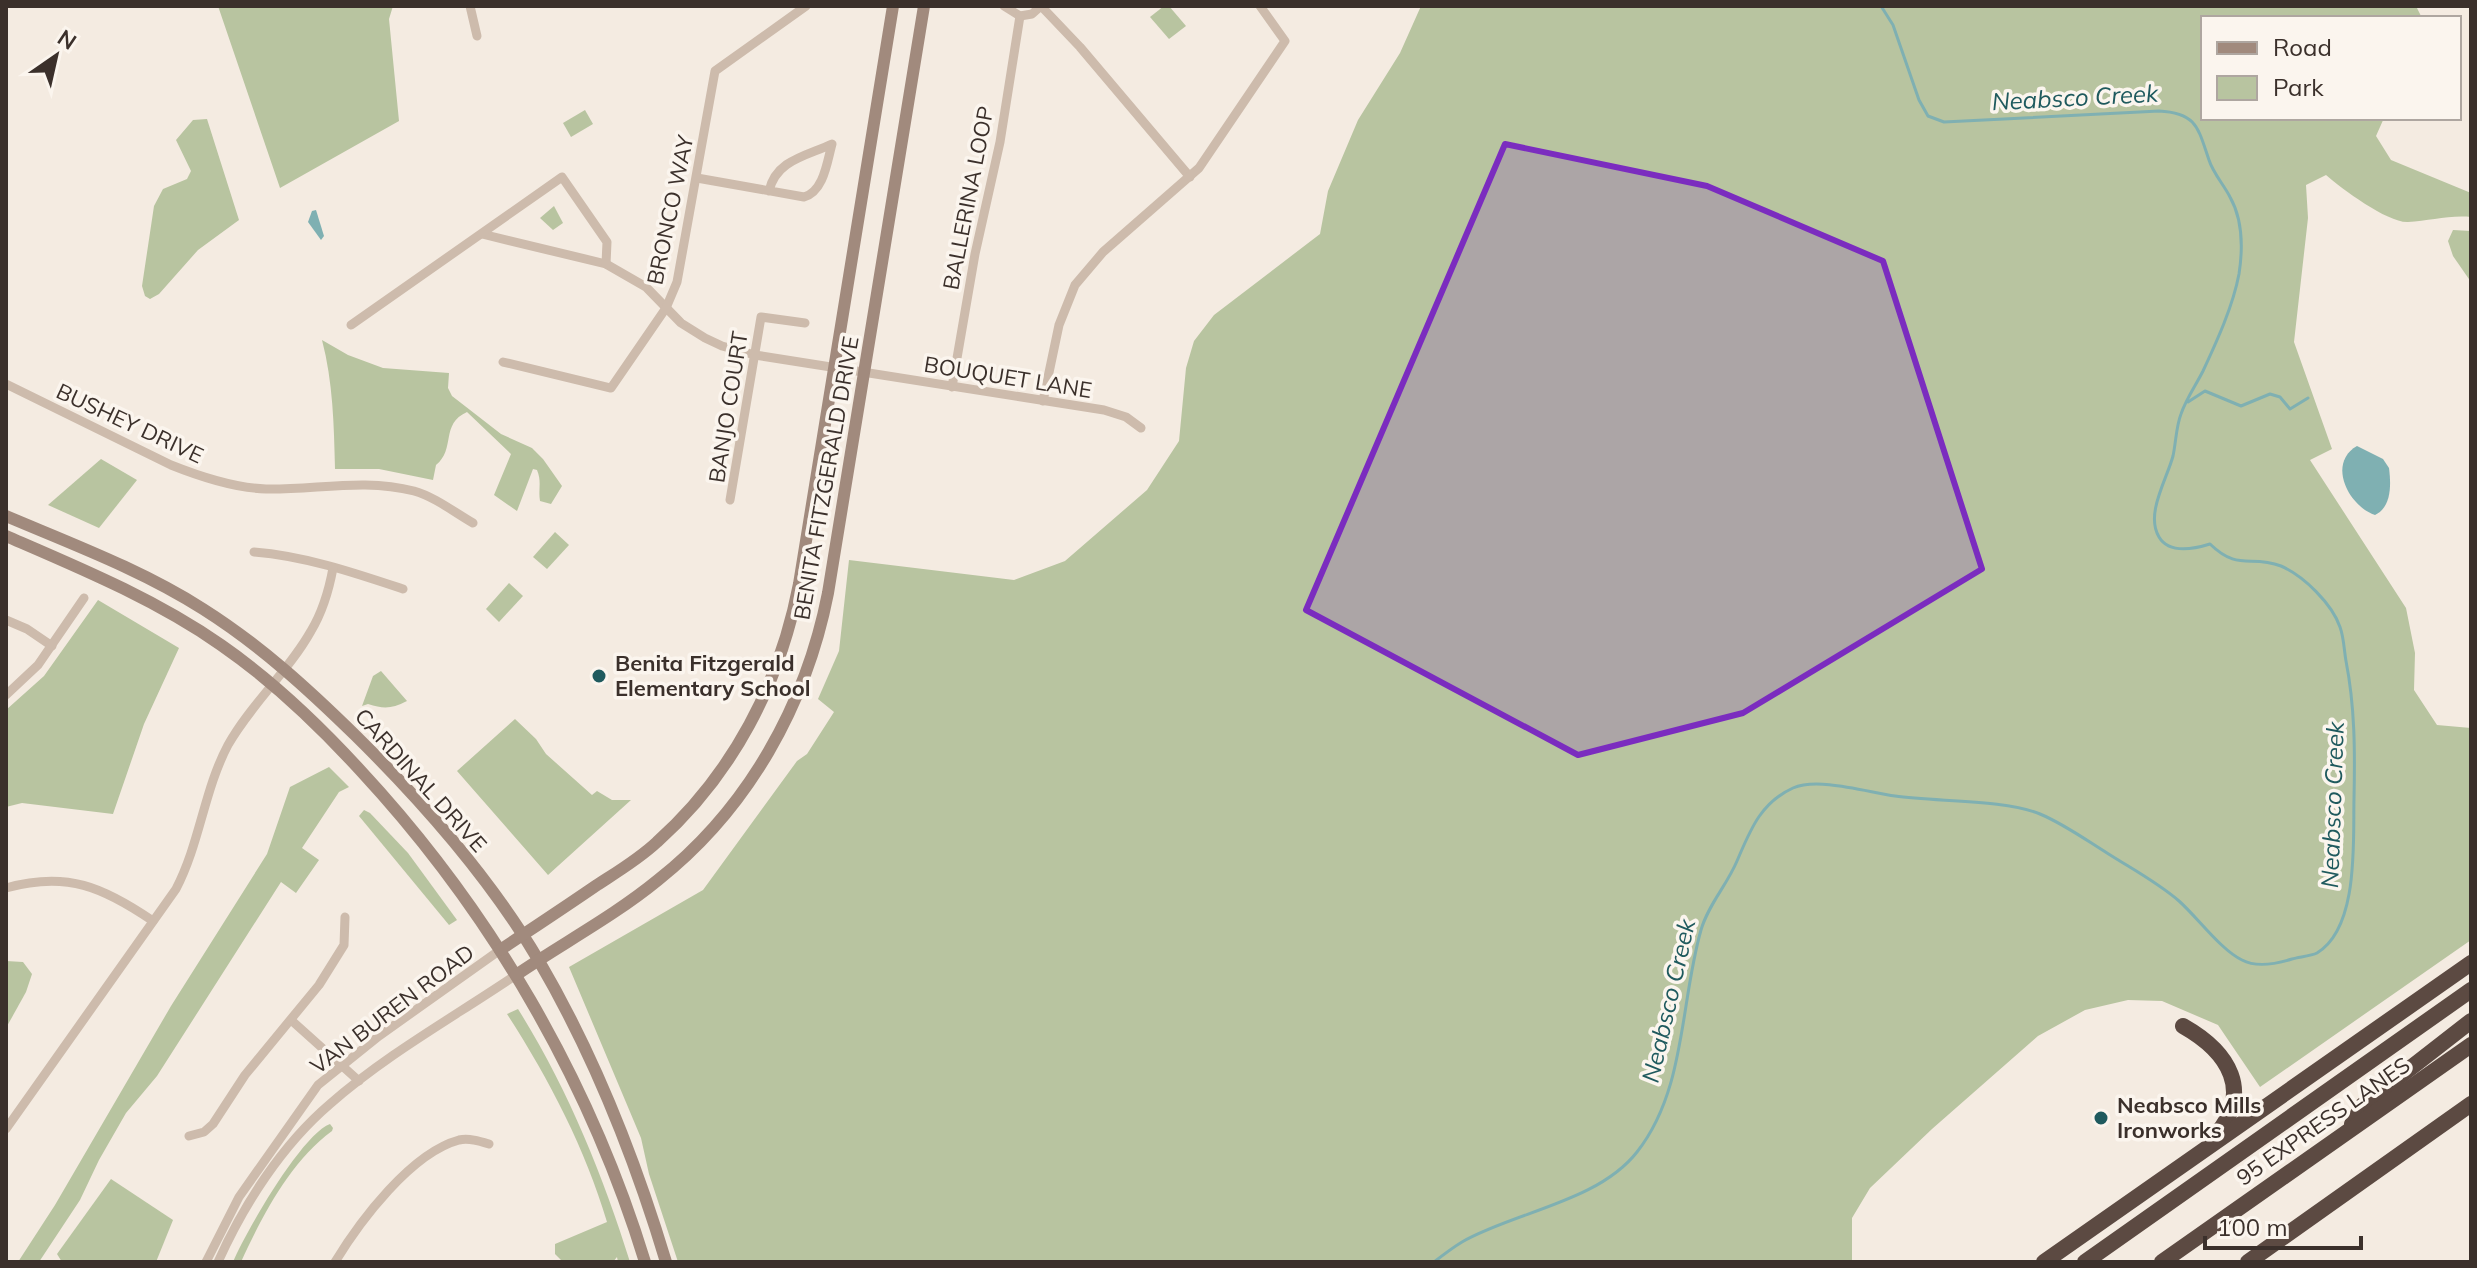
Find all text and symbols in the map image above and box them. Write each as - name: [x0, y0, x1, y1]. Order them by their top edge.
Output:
- north arrow: [16, 16, 96, 96]
- legend: [2201, 16, 2461, 120]
- text: N: [52, 23, 82, 56]
- text: Road: [2273, 32, 2332, 62]
- text: Park: [2273, 72, 2324, 102]
- water label: Neabsco Creek: [1991, 78, 2160, 116]
- street label: BALLERINA LOOP: [936, 104, 1000, 292]
- street label: BRONCO WAY: [640, 132, 700, 287]
- street label: BANJO COURT: [702, 329, 754, 485]
- street label: BENITA FITZGERALD DRIVE: [787, 334, 865, 622]
- street label: BOUQUET LANE: [922, 350, 1094, 404]
- street label: BUSHEY DRIVE: [52, 377, 208, 469]
- place label: Benita Fitzgerald Elementary School: [615, 649, 811, 702]
- marker: Benita Fitzgerald Elementary School: [590, 667, 608, 685]
- street label: CARDINAL DRIVE: [349, 702, 493, 858]
- water label: Neabsco Creek: [2314, 720, 2350, 889]
- water label: Neabsco Creek: [1635, 916, 1702, 1085]
- street label: VAN BUREN ROAD: [304, 938, 480, 1080]
- street label: 95 EXPRESS LANES: [2231, 1051, 2415, 1191]
- place label: Neabsco Mills Ironworks: [2117, 1091, 2261, 1144]
- marker: Neabsco Mills Ironworks: [2092, 1109, 2110, 1127]
- scale bar: [2205, 1200, 2361, 1250]
- text: 100 m: [2217, 1212, 2288, 1242]

